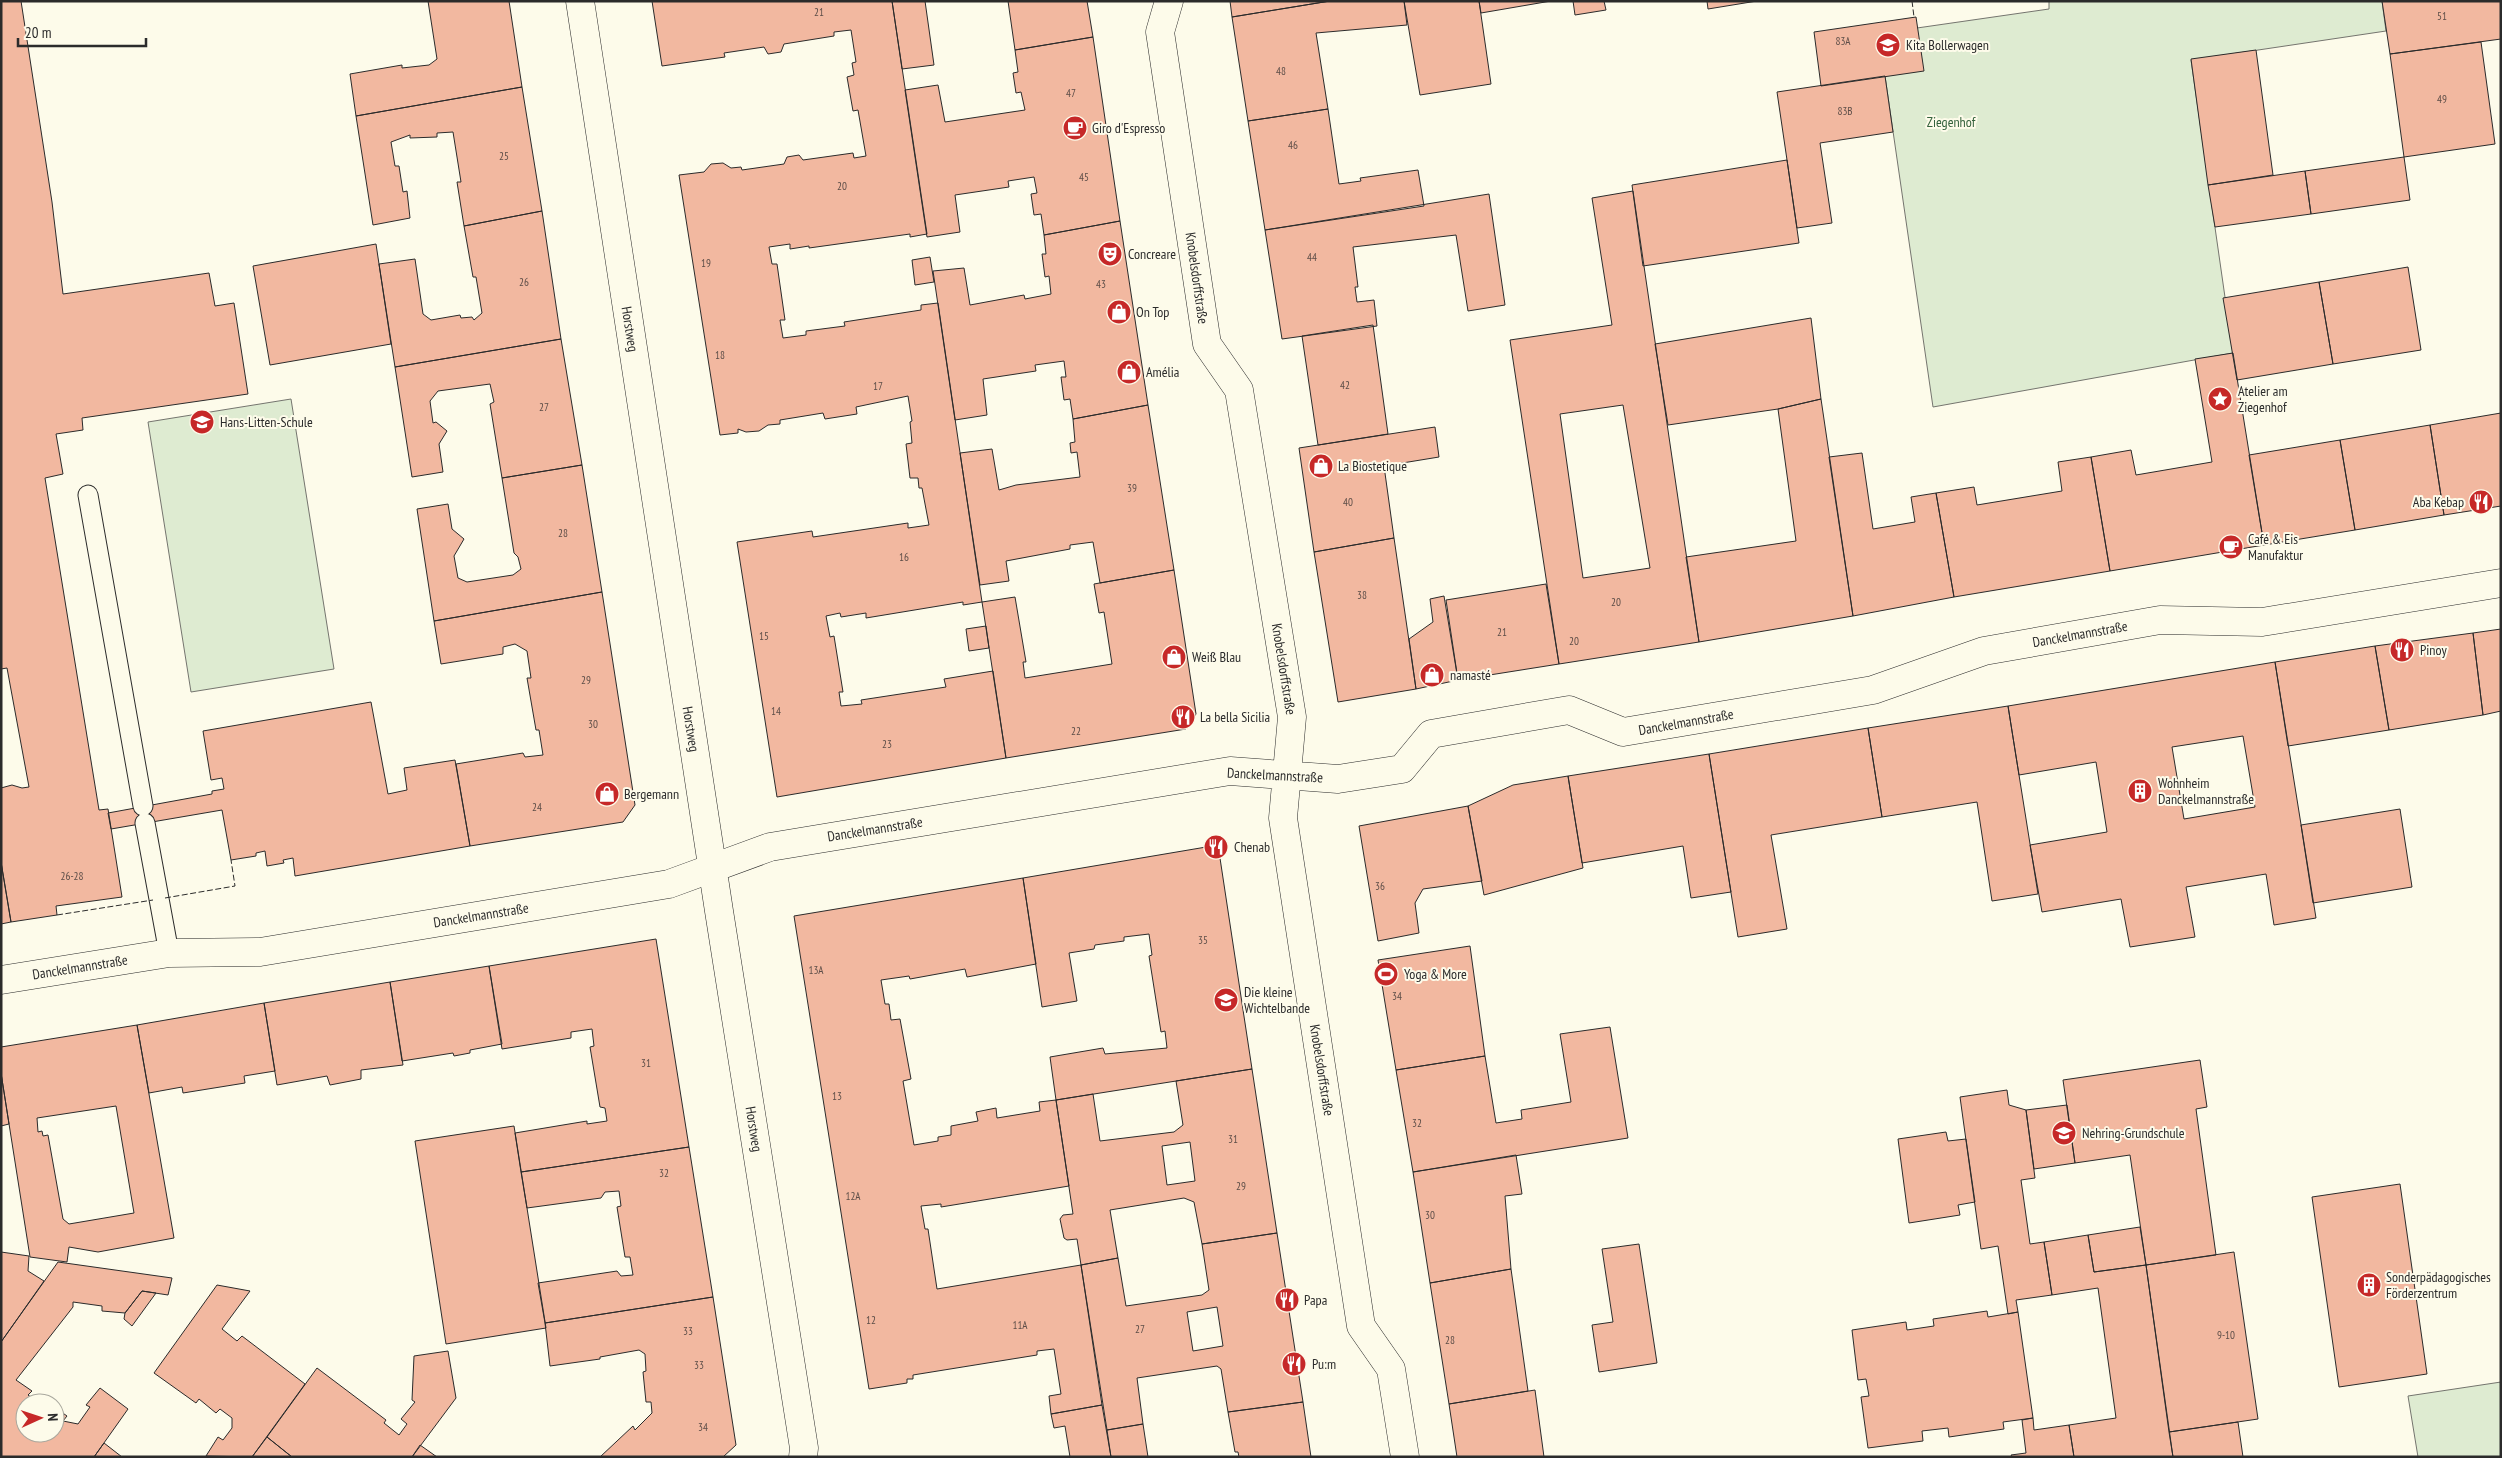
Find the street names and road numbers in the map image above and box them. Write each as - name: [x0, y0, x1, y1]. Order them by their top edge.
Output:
- street label: Knobelsdorffstraße: [1182, 231, 1212, 325]
- street label: Horstweg: [618, 305, 642, 353]
- street label: Danckelmannstraße: [2031, 617, 2129, 651]
- street label: Knobelsdorffstraße: [1268, 622, 1300, 716]
- street label: Horstweg: [679, 705, 703, 753]
- street label: Danckelmannstraße: [1637, 705, 1735, 739]
- street label: Danckelmannstraße: [1227, 763, 1324, 787]
- street label: Danckelmannstraße: [826, 813, 924, 845]
- street label: Danckelmannstraße: [432, 899, 530, 931]
- street label: Danckelmannstraße: [31, 951, 129, 983]
- street label: Knobelsdorffstraße: [1306, 1023, 1338, 1117]
- street label: Horstweg: [742, 1105, 766, 1153]

